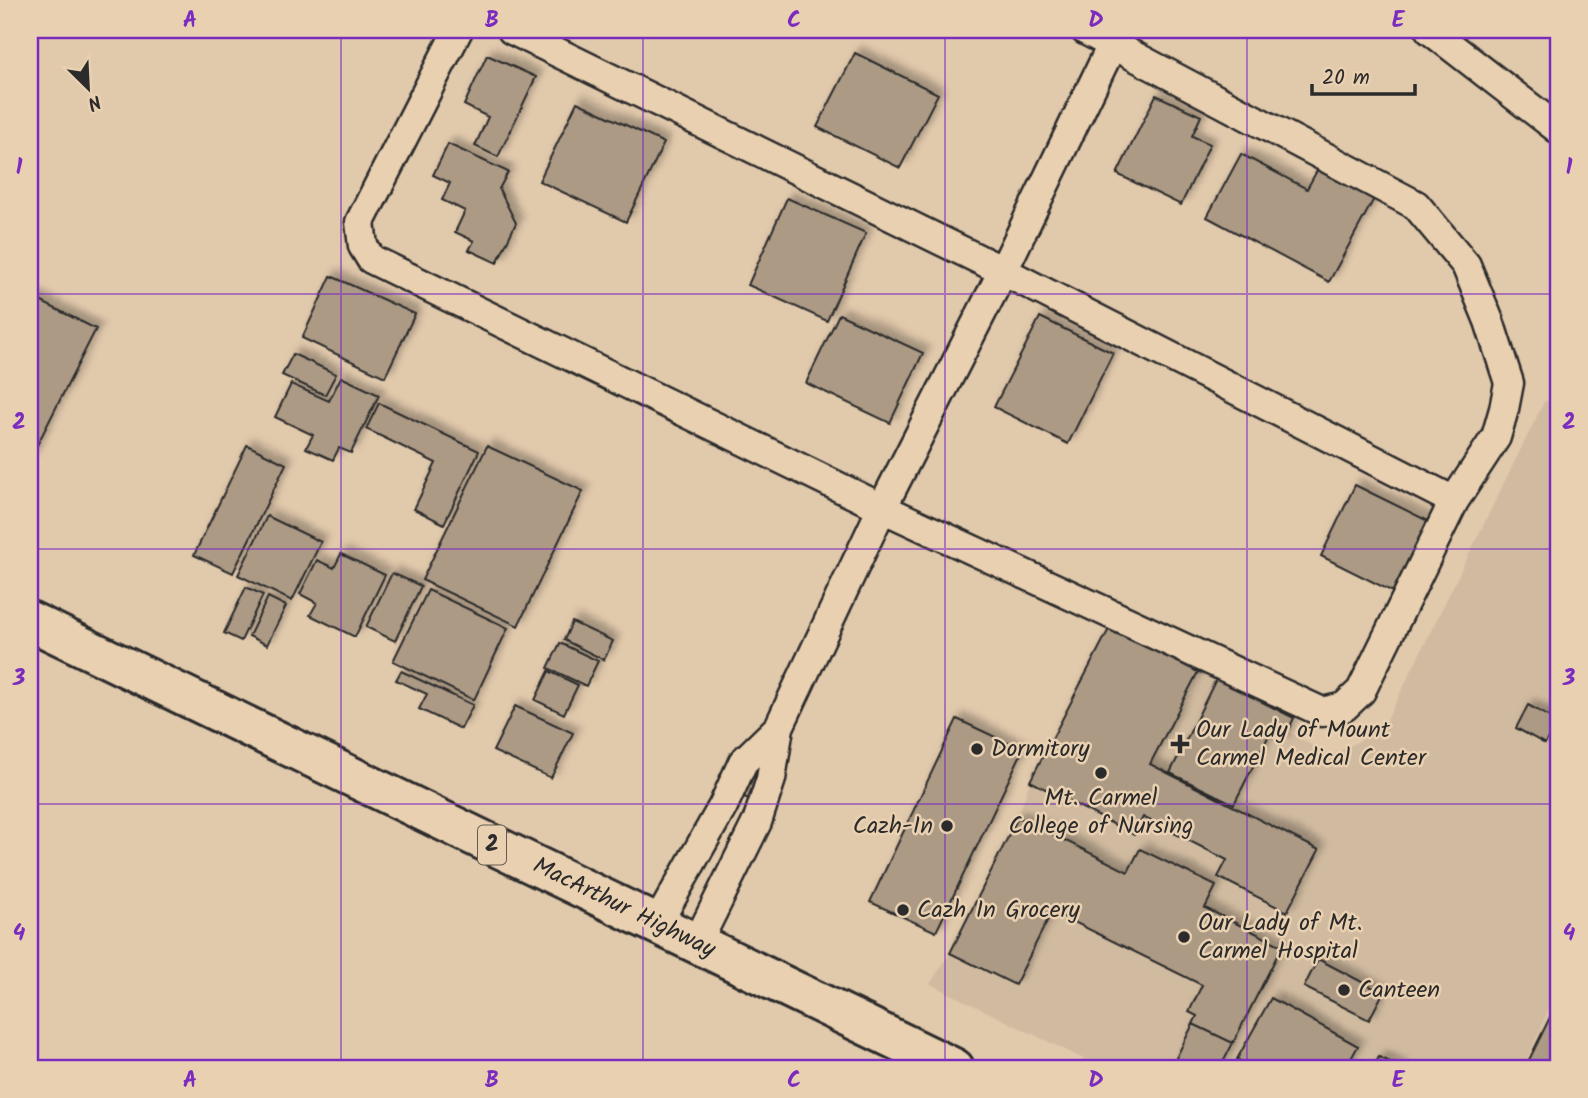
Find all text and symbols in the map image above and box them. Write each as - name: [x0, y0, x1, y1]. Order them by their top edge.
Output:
- text: A: [183, 3, 197, 39]
- text: B: [485, 3, 499, 39]
- text: C: [787, 3, 801, 39]
- text: D: [1088, 3, 1104, 39]
- text: E: [1392, 3, 1406, 39]
- north arrow: [52, 52, 122, 122]
- scale bar: [1312, 52, 1415, 96]
- text: 20 m: [1322, 62, 1370, 95]
- text: N: [83, 86, 106, 118]
- text: 1: [16, 150, 23, 186]
- text: 1: [1566, 150, 1573, 186]
- text: 2: [12, 405, 26, 441]
- text: 2: [1562, 405, 1576, 441]
- text: 3: [12, 661, 26, 697]
- text: 3: [1562, 661, 1576, 697]
- place label: Our Lady of Mount Carmel Medical Center: [1196, 711, 1428, 778]
- place label: Dormitory: [991, 730, 1090, 769]
- marker: Our Lady of Mount Carmel Medical Center: [1170, 734, 1190, 754]
- marker: Dormitory: [969, 741, 985, 757]
- marker: Mt. Carmel College of Nursing: [1093, 765, 1109, 781]
- place label: Mt. Carmel College of Nursing: [1008, 779, 1194, 846]
- place label: Cazh-In: [853, 807, 933, 846]
- marker: Cazh-In: [939, 818, 955, 834]
- road number: 2: [478, 825, 506, 864]
- street label: MacArthur Highway: [526, 847, 723, 970]
- place label: Cazh In Grocery: [917, 891, 1080, 930]
- marker: Cazh In Grocery: [895, 902, 911, 918]
- place label: Our Lady of Mt. Carmel Hospital: [1198, 904, 1362, 971]
- text: 4: [13, 916, 26, 952]
- text: 4: [1563, 916, 1576, 952]
- marker: Our Lady of Mt. Carmel Hospital: [1176, 929, 1192, 945]
- place label: Canteen: [1358, 971, 1440, 1010]
- marker: Canteen: [1336, 982, 1352, 998]
- text: A: [183, 1063, 197, 1098]
- text: B: [485, 1063, 499, 1098]
- text: C: [787, 1063, 801, 1098]
- text: D: [1088, 1063, 1104, 1098]
- text: E: [1392, 1063, 1406, 1098]

